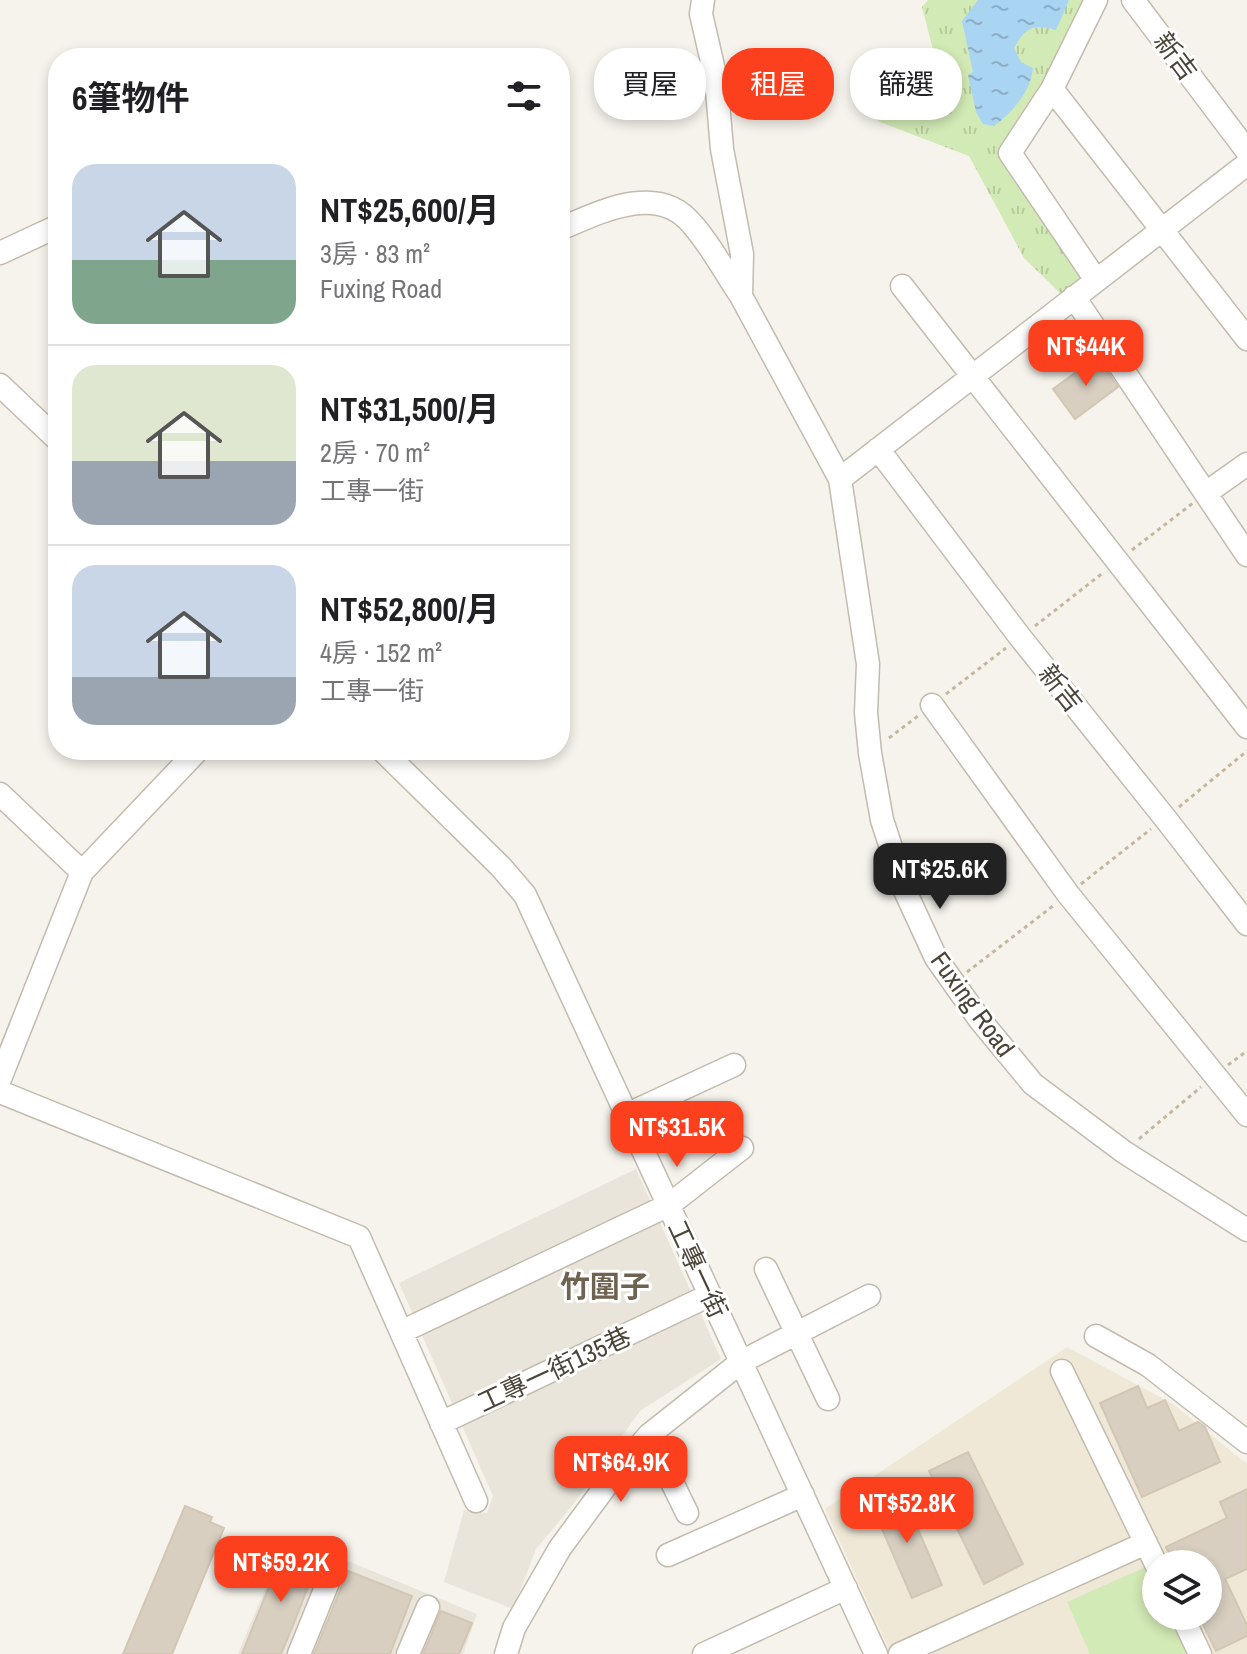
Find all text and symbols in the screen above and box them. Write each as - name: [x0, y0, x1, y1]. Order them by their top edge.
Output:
- street label: 新吉: [1146, 25, 1206, 87]
- chip: 買屋: [594, 48, 706, 120]
- chip: 租屋: [722, 48, 834, 120]
- chip: 篩選: [850, 48, 962, 120]
- icon: filters: [502, 74, 546, 118]
- text: 6筆物件: [72, 75, 190, 121]
- text: NT$25,600/月: [320, 187, 500, 233]
- icon: home: [136, 196, 232, 292]
- text: 3房 · 83 m²: [320, 236, 430, 271]
- text: Fuxing Road: [320, 271, 442, 306]
- pin: NT$44K: [1021, 320, 1151, 388]
- text: NT$44K: [1046, 328, 1126, 363]
- text: NT$31,500/月: [320, 386, 500, 432]
- icon: home: [136, 397, 232, 493]
- text: 2房 · 70 m²: [320, 435, 430, 470]
- text: 工專一街: [320, 473, 424, 508]
- text: NT$52,800/月: [320, 586, 500, 632]
- icon: home: [136, 597, 232, 693]
- text: 4房 · 152 m²: [320, 635, 442, 670]
- street label: 新吉: [1031, 657, 1091, 719]
- text: 工專一街: [320, 673, 424, 708]
- pin: NT$25.6K: [857, 843, 1023, 911]
- text: NT$25.6K: [891, 851, 989, 886]
- street label: Fuxing Road: [923, 944, 1023, 1064]
- pin: NT$31.5K: [594, 1101, 760, 1169]
- text: NT$31.5K: [628, 1109, 726, 1144]
- street label: 工專一街: [660, 1214, 736, 1324]
- district label: 竹圍子: [560, 1266, 650, 1306]
- street label: 工專一街135巷: [472, 1318, 636, 1420]
- pin: NT$64.9K: [538, 1436, 704, 1504]
- text: NT$64.9K: [572, 1444, 670, 1479]
- pin: NT$52.8K: [824, 1477, 990, 1545]
- text: NT$52.8K: [858, 1485, 956, 1520]
- pin: NT$59.2K: [198, 1536, 364, 1604]
- text: NT$59.2K: [232, 1544, 330, 1579]
- map controls: [1142, 1550, 1222, 1630]
- button: layers: [1142, 1550, 1222, 1630]

